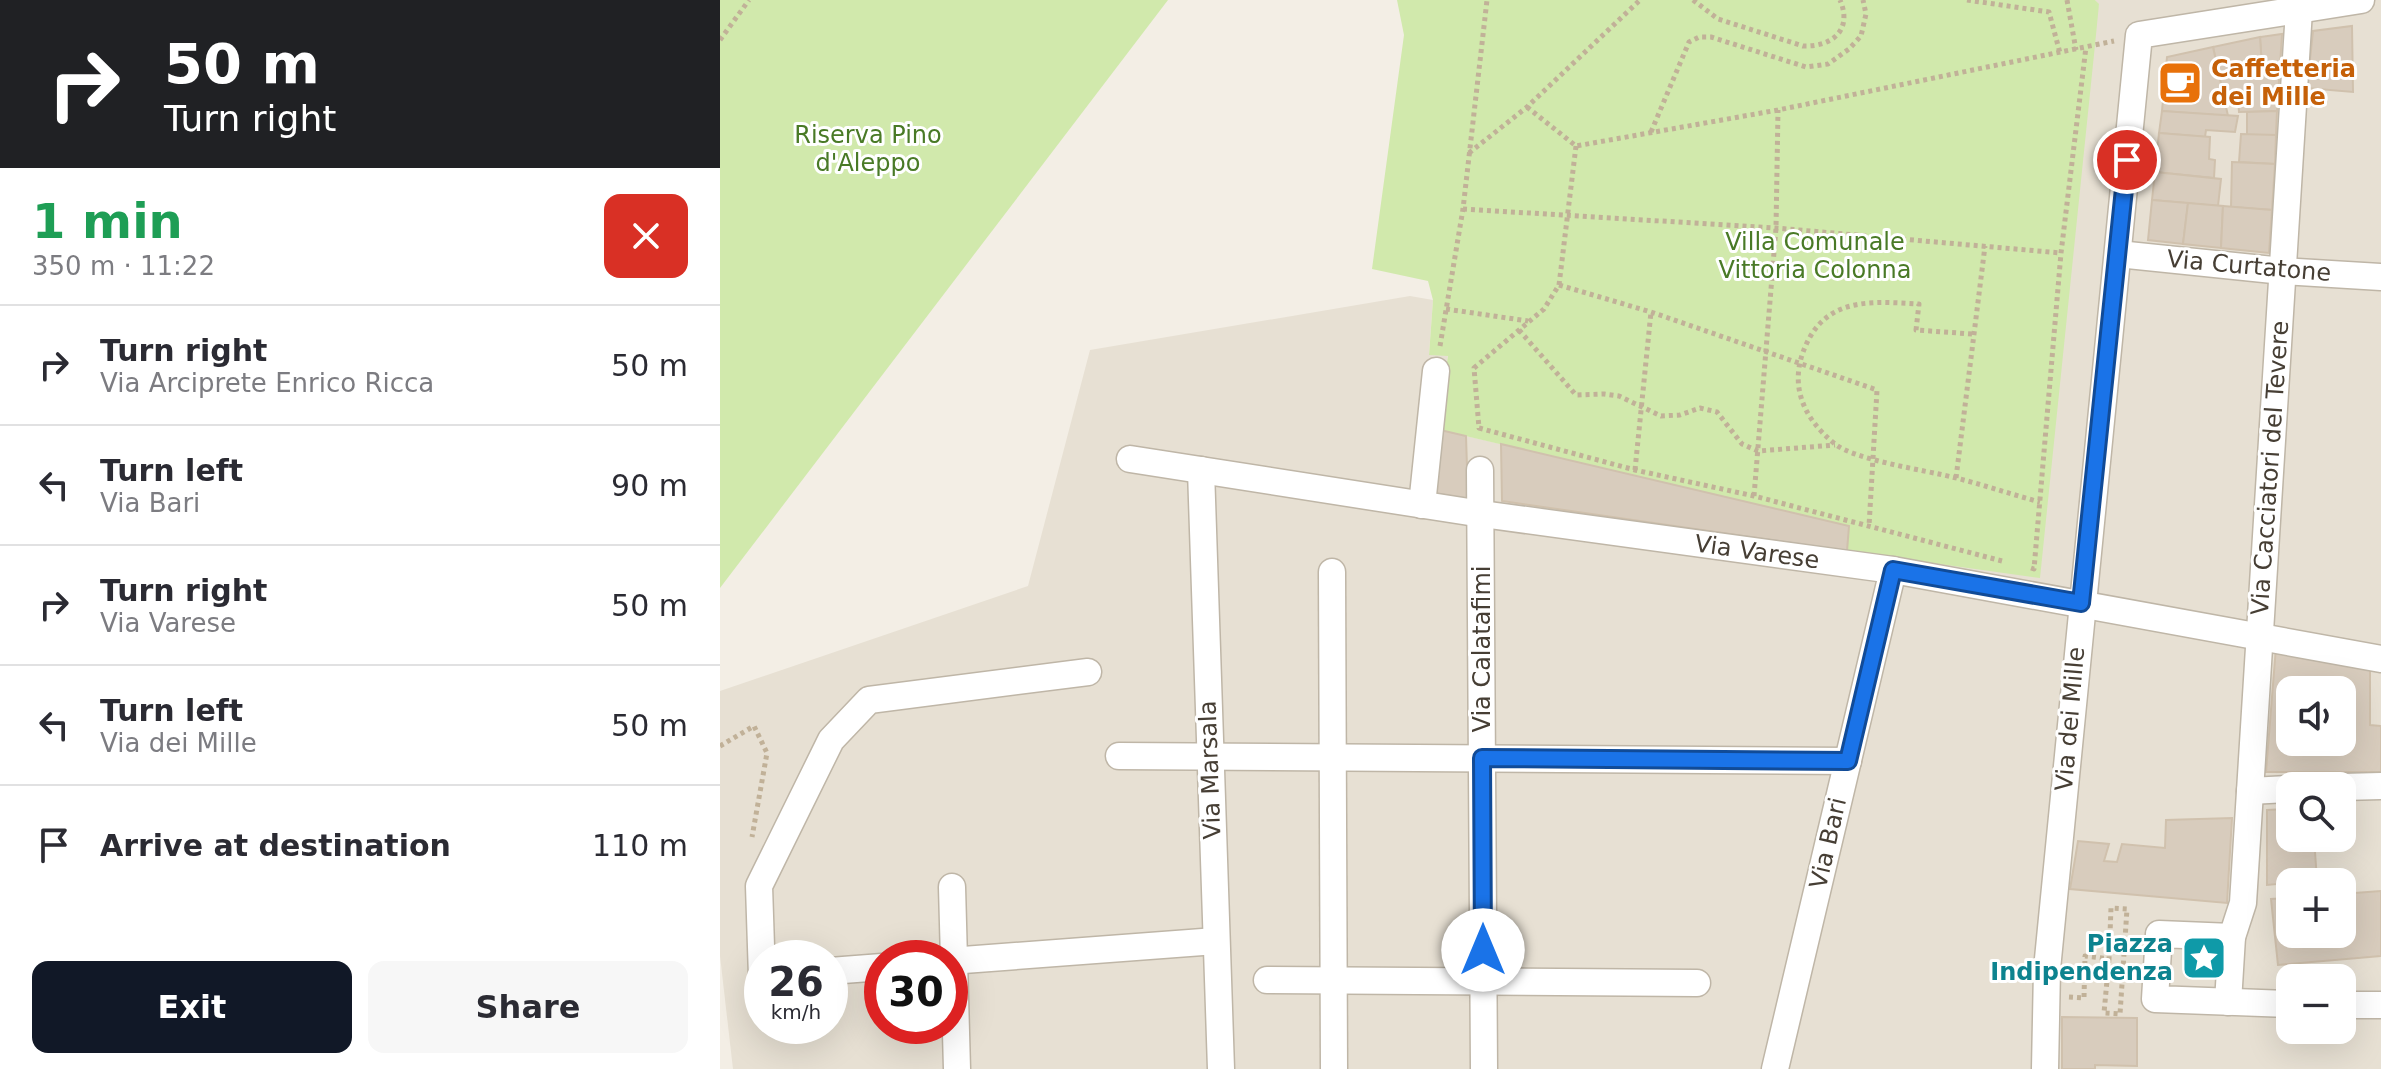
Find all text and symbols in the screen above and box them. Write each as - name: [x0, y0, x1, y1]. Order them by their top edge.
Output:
- text: 50 m: [164, 31, 320, 96]
- icon: right: [32, 32, 136, 136]
- place label: Caffetteria dei Mille: [2211, 55, 2356, 111]
- cafe icon: Caffetteria dei Mille: [2156, 59, 2204, 107]
- text: Turn right: [164, 98, 336, 139]
- park label: Riserva Pino d'Aleppo: [794, 121, 942, 177]
- pin: [2093, 126, 2161, 194]
- icon: arrive: [2105, 138, 2149, 182]
- text: 1 min: [32, 193, 183, 249]
- button: close: [604, 194, 688, 278]
- park label: Villa Comunale Vittoria Colonna: [1719, 228, 1911, 284]
- street label: Via Curtatone: [2166, 245, 2332, 287]
- text: 350 m · 11:22: [32, 251, 215, 281]
- street label: Via Cacciatori del Tevere: [2246, 320, 2294, 616]
- text: Turn right: [100, 333, 267, 368]
- icon: right: [32, 343, 76, 387]
- text: 50 m: [611, 348, 688, 383]
- text: Via Arciprete Enrico Ricca: [100, 368, 434, 398]
- text: Turn left: [100, 453, 243, 488]
- icon: left: [32, 463, 76, 507]
- text: 90 m: [611, 468, 688, 503]
- text: Via Bari: [100, 488, 200, 518]
- street label: Via Varese: [1693, 529, 1821, 575]
- street label: Via Calatafimi: [1468, 565, 1496, 733]
- text: Turn right: [100, 573, 267, 608]
- icon: right: [32, 583, 76, 627]
- text: 50 m: [611, 588, 688, 623]
- text: Via Varese: [100, 608, 236, 638]
- street label: Via dei Mille: [2050, 646, 2090, 792]
- map controls: [2276, 676, 2356, 1044]
- button: sound: [2276, 676, 2356, 756]
- text: Turn left: [100, 693, 243, 728]
- street label: Via Marsala: [1194, 700, 1226, 840]
- icon: left: [32, 703, 76, 747]
- text: 50 m: [611, 708, 688, 743]
- text: Via dei Mille: [100, 728, 257, 758]
- button: search: [2276, 772, 2356, 852]
- street label: Via Bari: [1804, 795, 1852, 891]
- icon: arrive: [32, 823, 76, 867]
- text: Arrive at destination: [100, 828, 451, 863]
- text: 110 m: [592, 828, 688, 863]
- button: +: [2276, 868, 2356, 948]
- position arrow: [1441, 908, 1525, 992]
- place label: Piazza Indipendenza: [1990, 930, 2173, 986]
- place icon: Piazza Indipendenza: [2180, 934, 2228, 982]
- speed limit sign: 30: [864, 940, 968, 1044]
- text: 26: [768, 959, 824, 1005]
- button: Exit: [32, 961, 352, 1053]
- button: Share: [368, 961, 688, 1053]
- button: −: [2276, 964, 2356, 1044]
- text: km/h: [771, 1000, 821, 1024]

